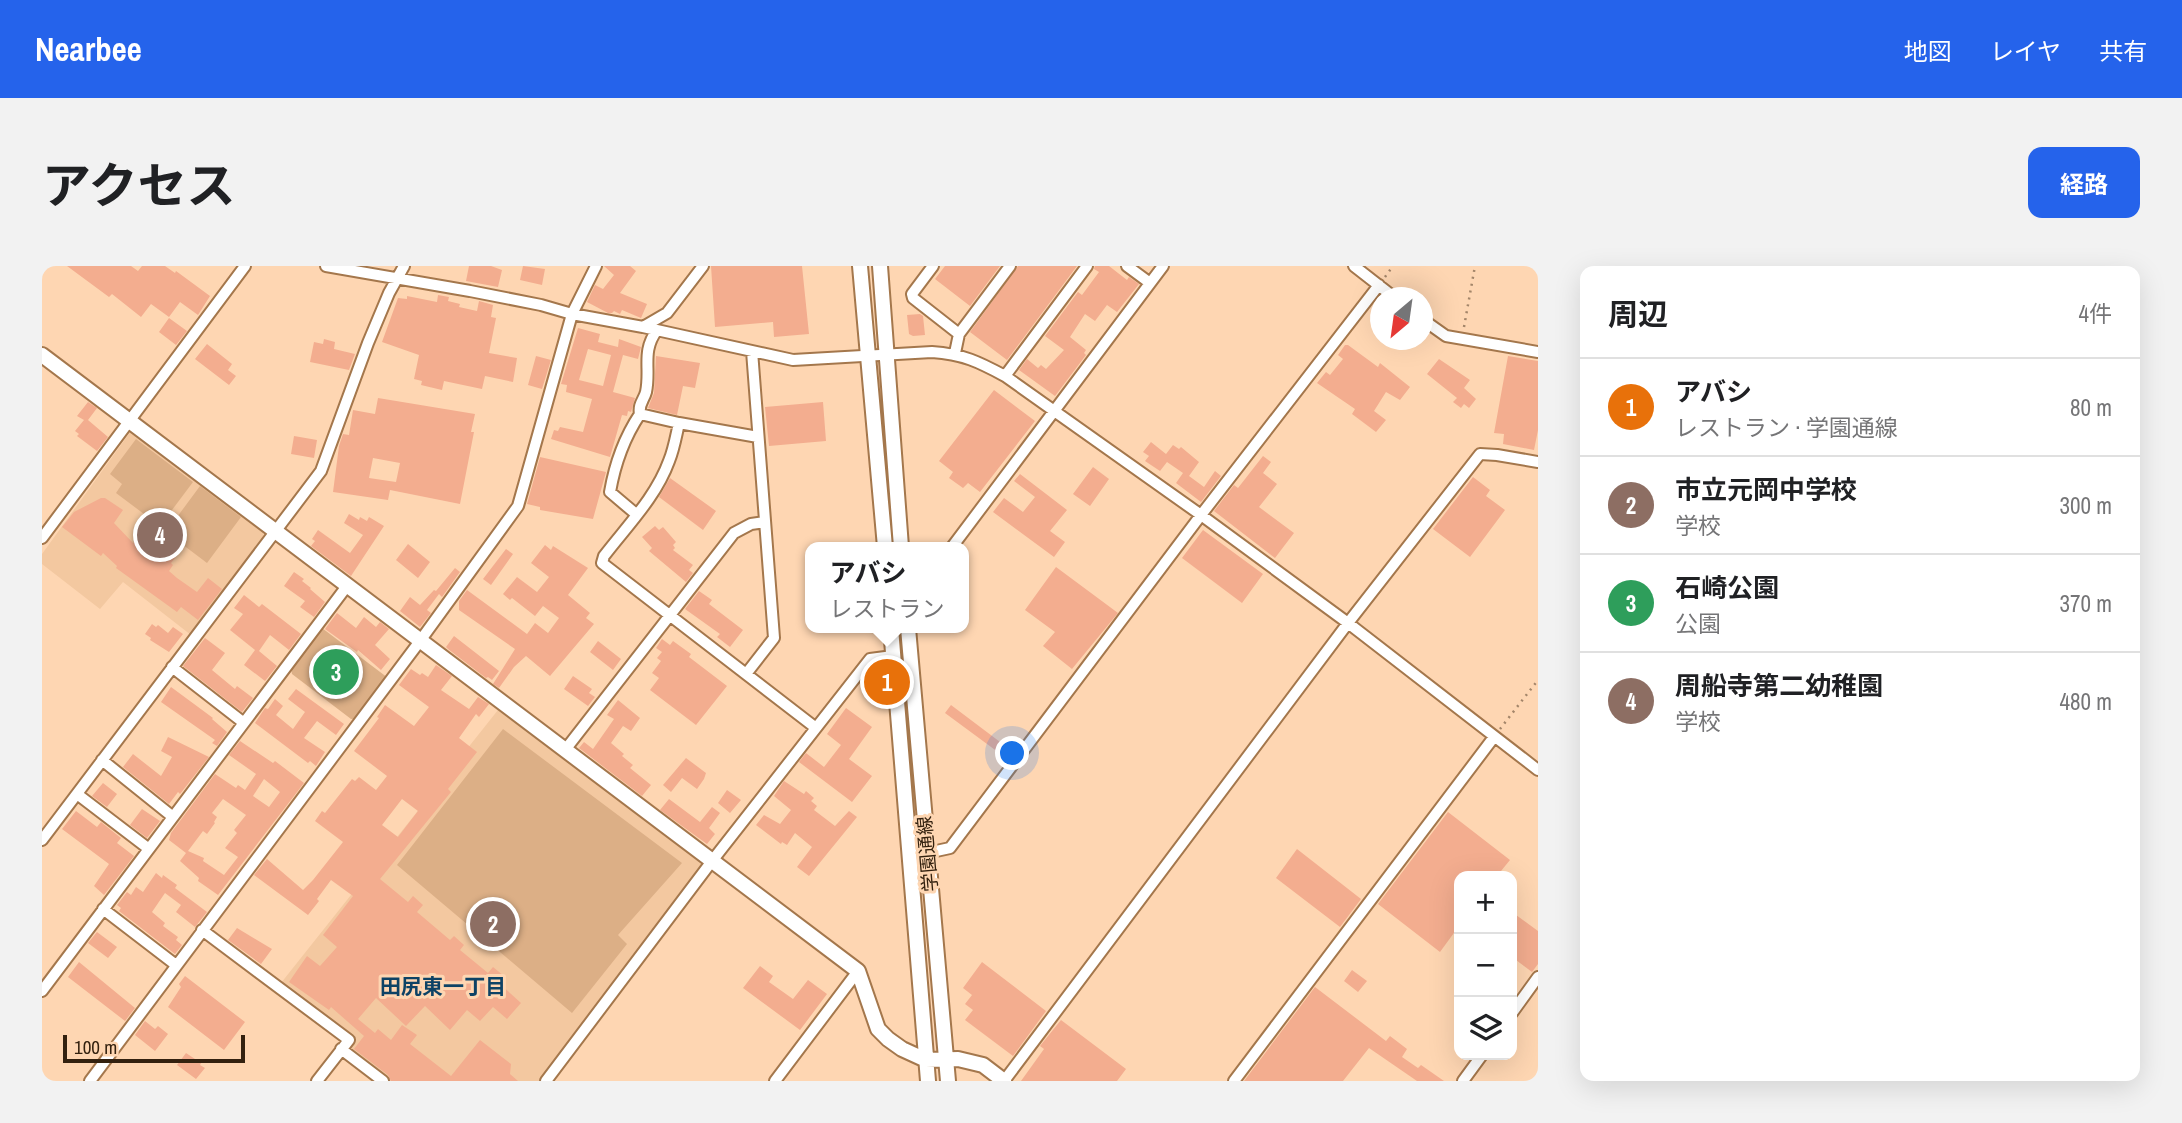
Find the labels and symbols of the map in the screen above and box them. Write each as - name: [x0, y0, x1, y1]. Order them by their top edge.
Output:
- north arrow: [1370, 287, 1433, 350]
- pin: 4: [137, 509, 183, 561]
- pin: 3: [313, 646, 359, 698]
- pin: 1: [864, 656, 910, 708]
- your location: [995, 736, 1029, 770]
- street label: 学園通線: [911, 815, 943, 893]
- pin: 2: [470, 898, 516, 950]
- district label: 田尻東一丁目: [380, 972, 506, 1001]
- scale bar: [63, 1032, 245, 1064]

